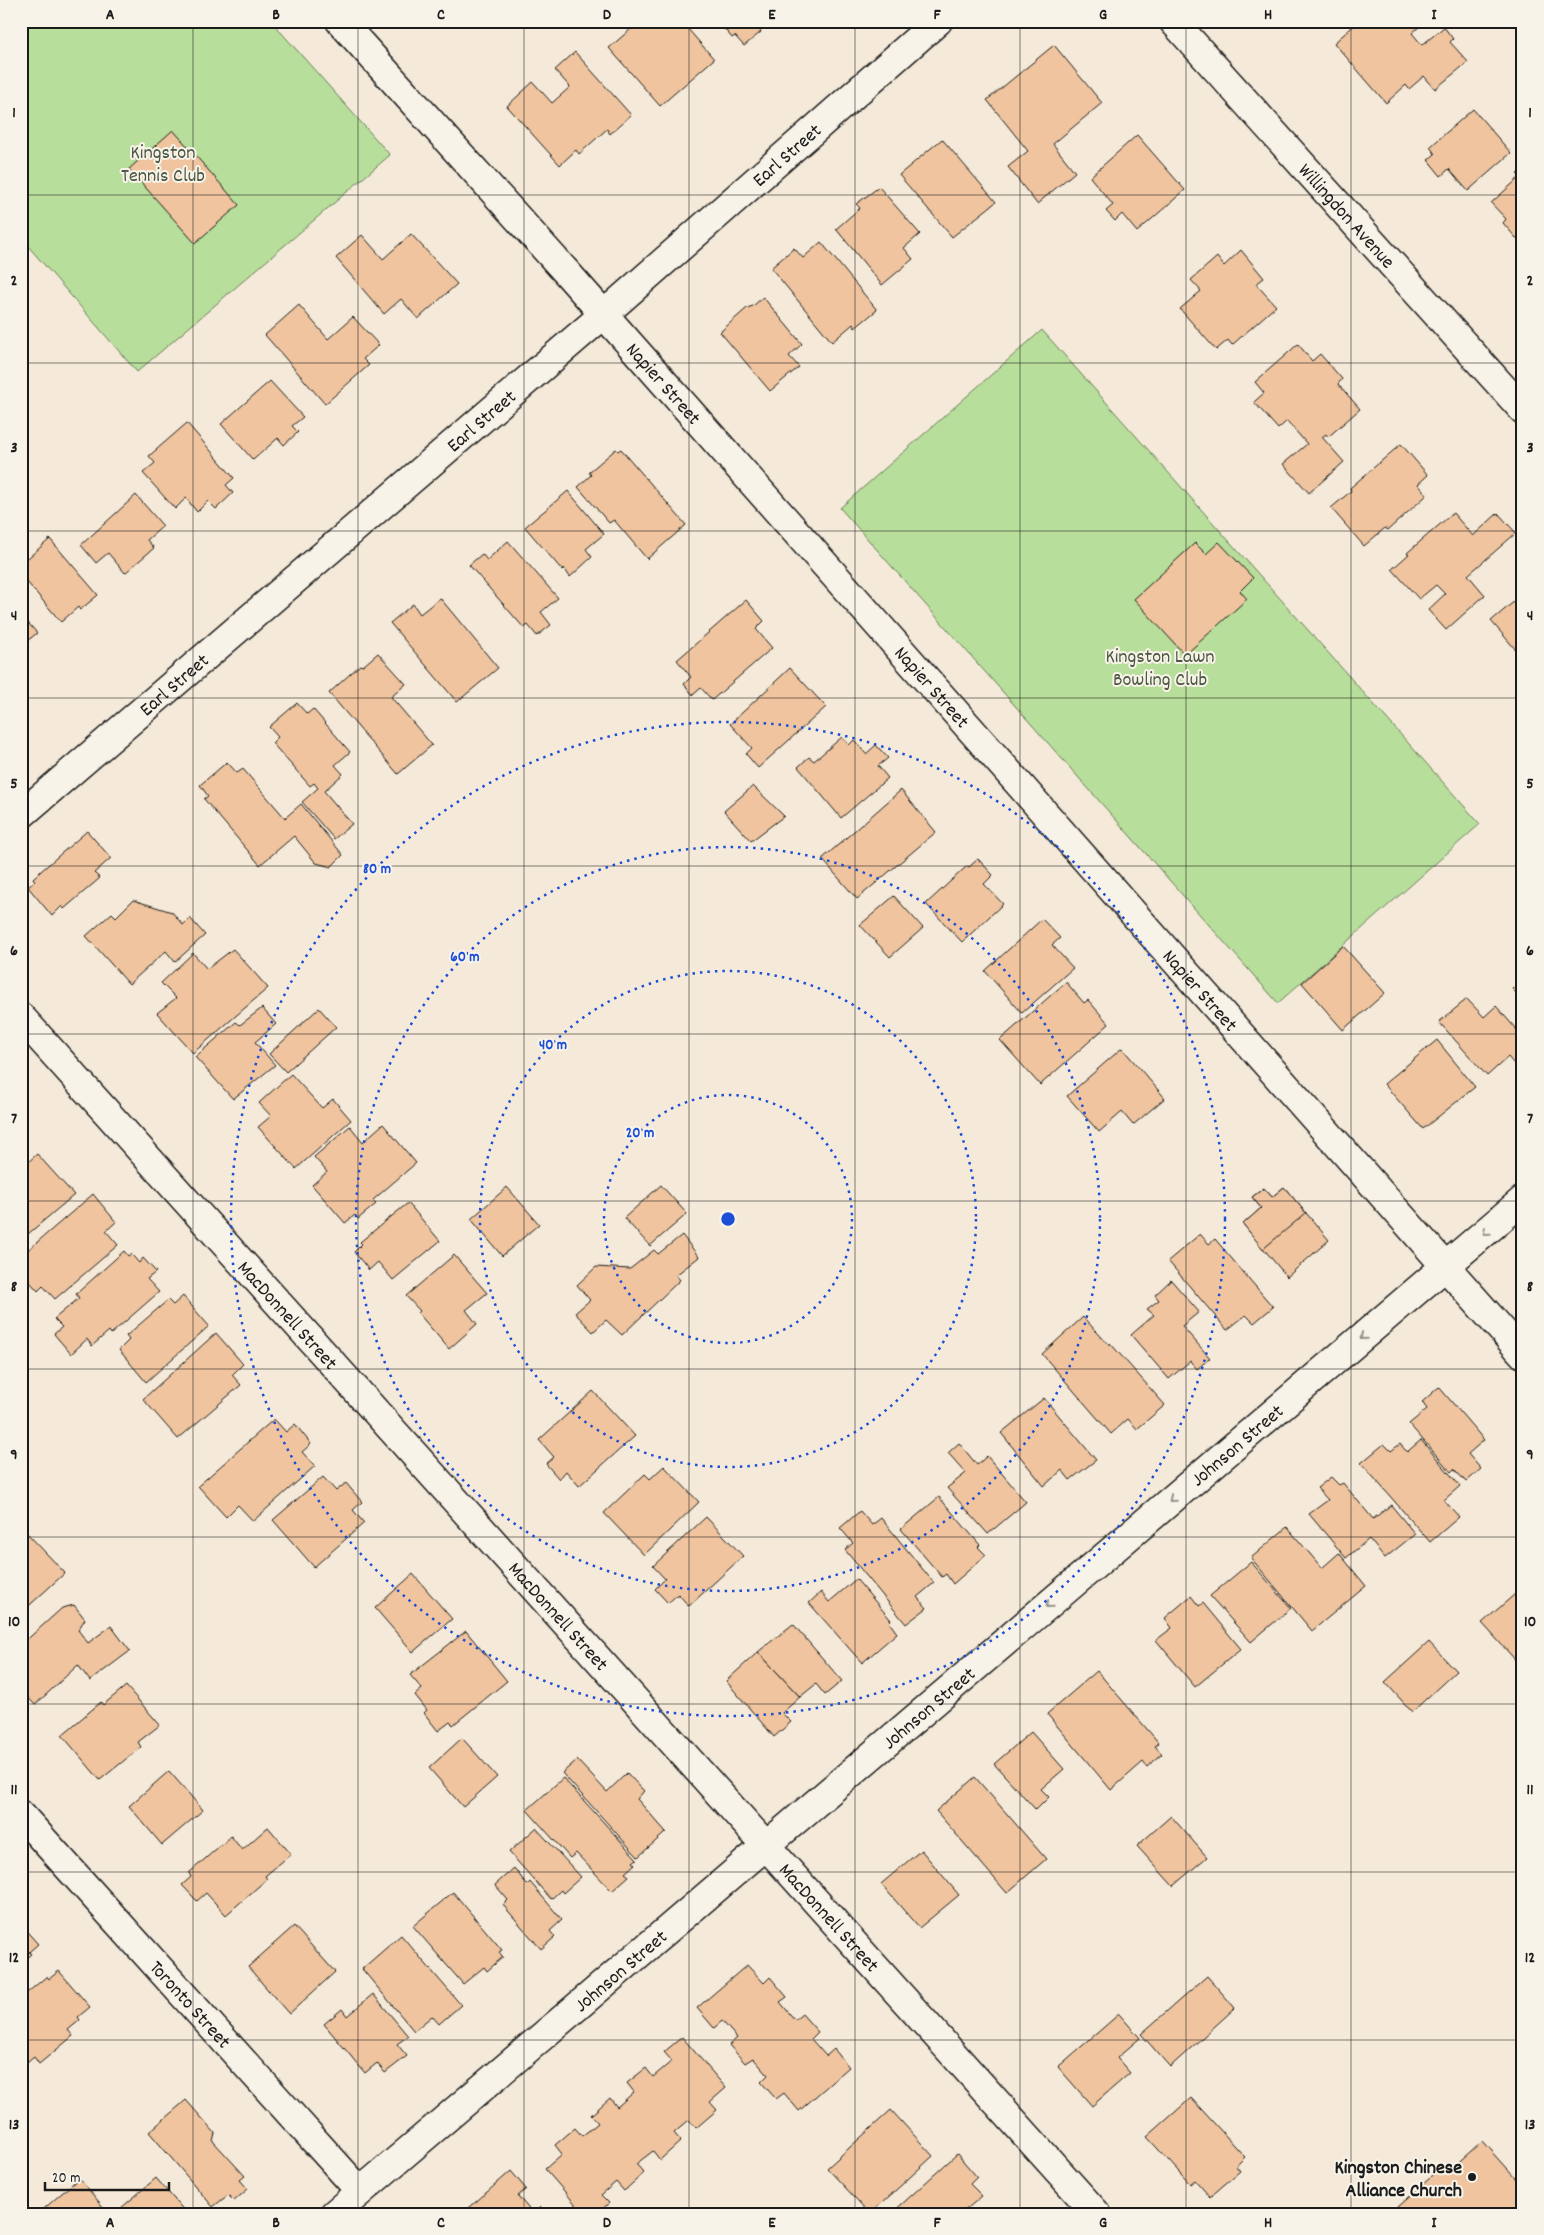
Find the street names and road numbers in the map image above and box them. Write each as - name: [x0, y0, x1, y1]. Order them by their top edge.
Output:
- street label: Earl Street: [747, 118, 829, 195]
- street label: Willingdon Avenue: [1290, 158, 1400, 276]
- street label: Napier Street: [618, 338, 706, 432]
- street label: Earl Street: [442, 384, 524, 460]
- street label: Napier Street: [886, 641, 975, 736]
- street label: Earl Street: [134, 648, 216, 724]
- street label: Napier Street: [1154, 944, 1243, 1039]
- street label: MacDonnell Street: [229, 1256, 343, 1377]
- street label: Johnson Street: [1186, 1399, 1291, 1494]
- street label: MacDonnell Street: [500, 1557, 614, 1679]
- street label: Johnson Street: [878, 1662, 983, 1757]
- street label: MacDonnell Street: [771, 1858, 884, 1980]
- street label: Johnson Street: [569, 1925, 675, 2020]
- street label: Toronto Street: [142, 1955, 236, 2056]

